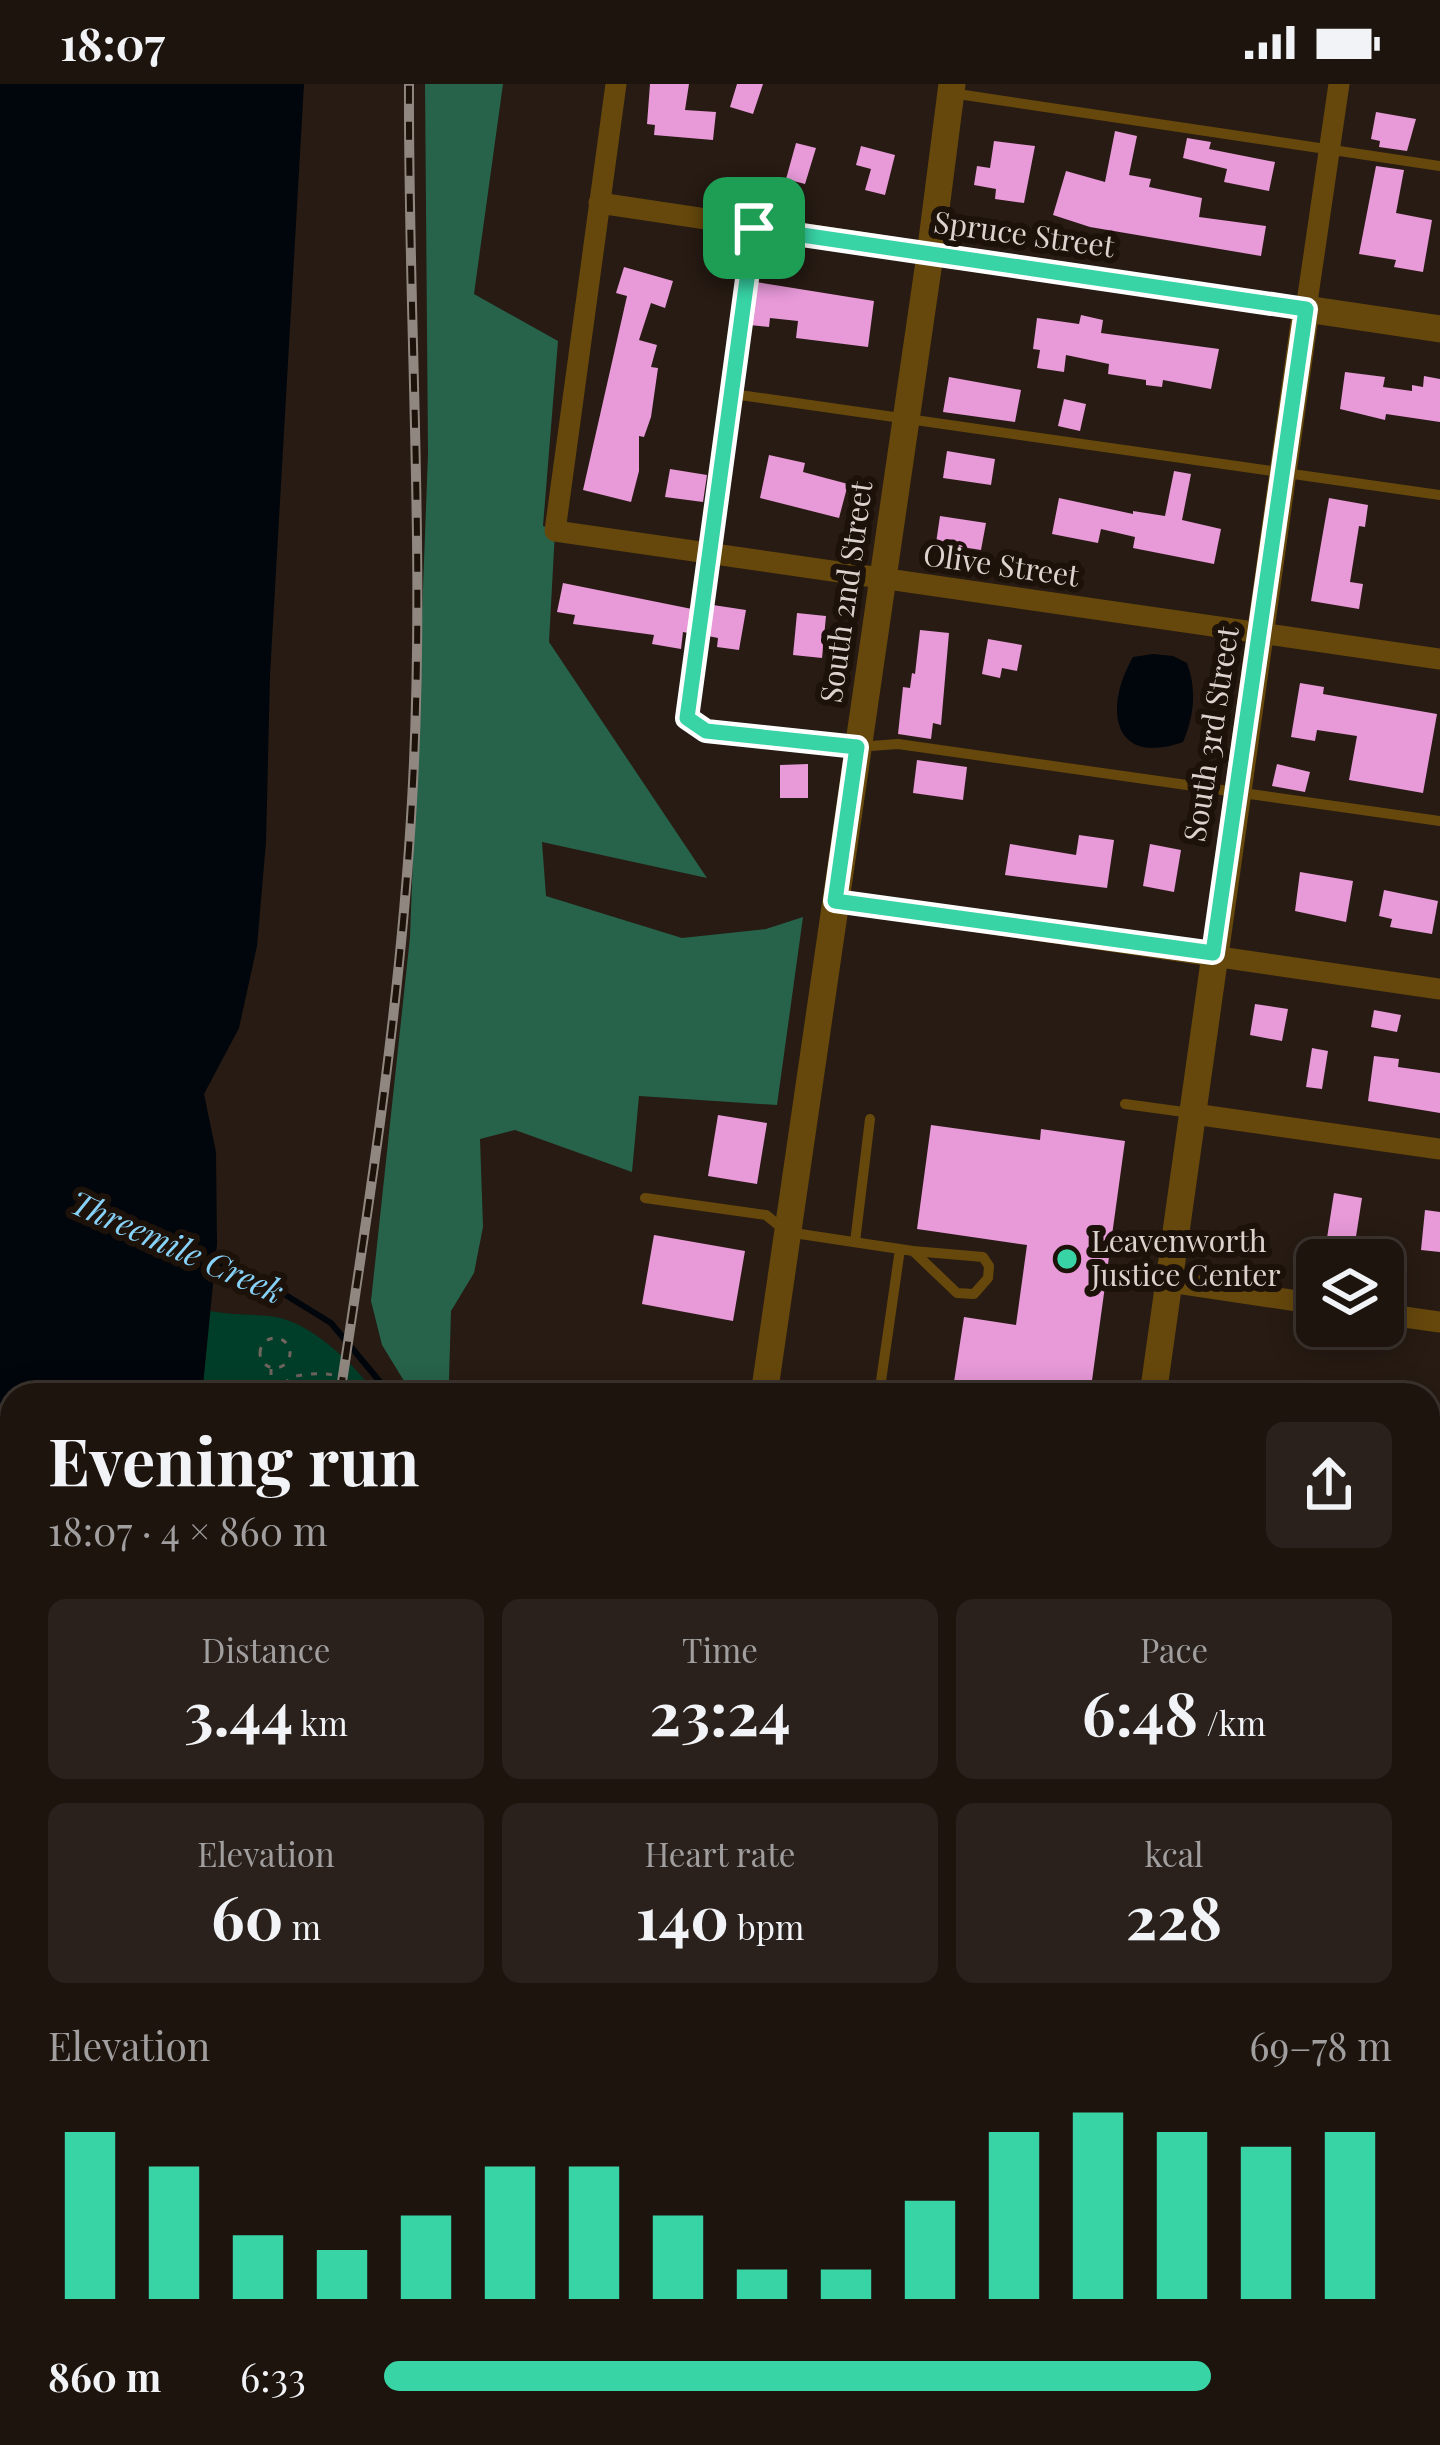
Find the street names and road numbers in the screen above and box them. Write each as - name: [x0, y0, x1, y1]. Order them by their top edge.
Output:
- street label: Spruce Street: [931, 201, 1118, 266]
- street label: South 2nd Street: [810, 478, 880, 705]
- street label: Olive Street: [921, 533, 1082, 595]
- street label: South 3rd Street: [1173, 623, 1247, 844]

